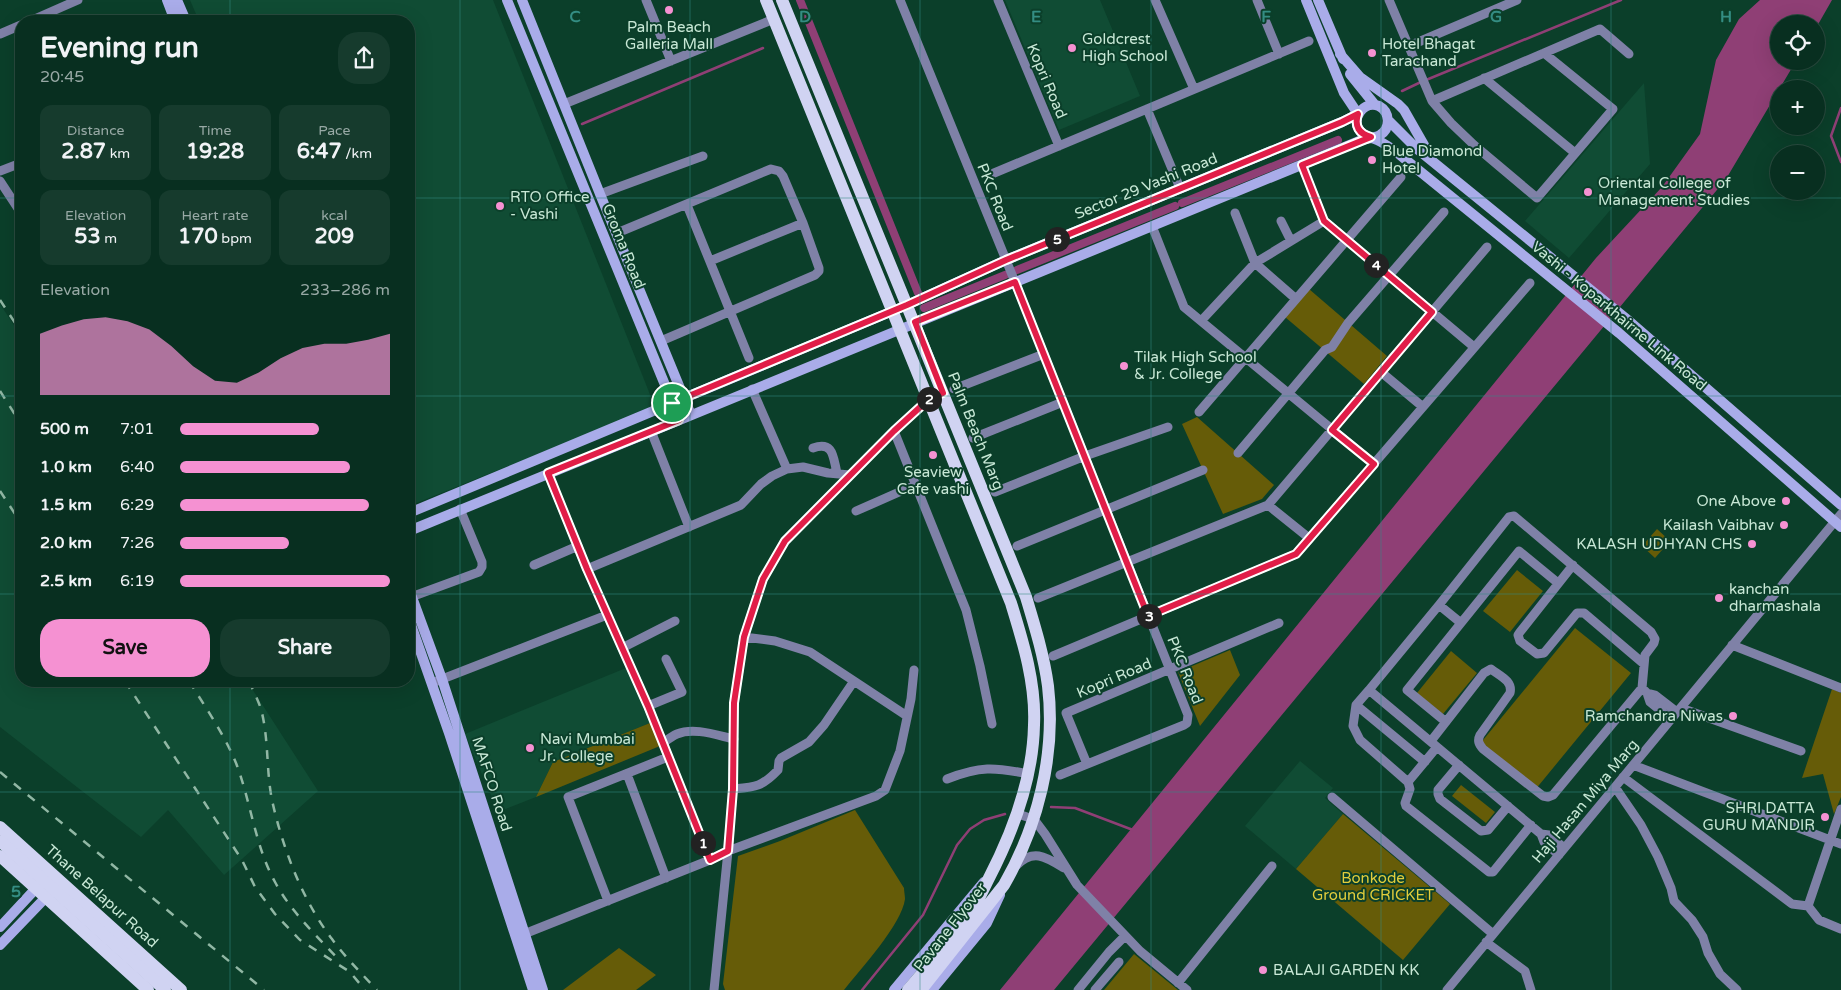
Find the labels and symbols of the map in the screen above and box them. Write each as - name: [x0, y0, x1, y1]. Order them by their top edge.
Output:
- marker: Palm Beach Galleria Mall: [663, 4, 675, 16]
- text: C: [569, 7, 581, 27]
- text: D: [799, 7, 811, 27]
- text: E: [1031, 7, 1041, 27]
- text: F: [1261, 7, 1271, 27]
- text: G: [1490, 7, 1502, 27]
- text: H: [1720, 7, 1732, 27]
- place label: Palm Beach Galleria Mall: [625, 18, 713, 53]
- place label: Goldcrest High School: [1082, 30, 1168, 65]
- place label: Hotel Bhagat Tarachand: [1382, 35, 1475, 70]
- street label: Kopri Road: [1023, 41, 1071, 121]
- marker: Goldcrest High School: [1066, 42, 1078, 54]
- marker: Hotel Bhagat Tarachand: [1366, 47, 1378, 59]
- place label: Blue Diamond Hotel: [1382, 142, 1482, 177]
- street label: Sector 29 Vashi Road: [1072, 149, 1220, 223]
- marker: Blue Diamond Hotel: [1366, 154, 1378, 166]
- street label: PKC Road: [973, 160, 1017, 234]
- place label: Oriental College of Management Studies: [1598, 174, 1750, 209]
- marker: Oriental College of Management Studies: [1582, 186, 1594, 198]
- place label: RTO Office - Vashi: [510, 188, 590, 223]
- marker: RTO Office - Vashi: [494, 200, 506, 212]
- street label: Groma Road: [599, 201, 649, 291]
- pin: 5: [1044, 226, 1070, 252]
- street label: Vashi - Koparkhairne Link Road: [1528, 237, 1710, 395]
- pin: 4: [1364, 252, 1388, 278]
- place label: Tilak High School & Jr. College: [1134, 348, 1257, 383]
- marker: Tilak High School & Jr. College: [1118, 360, 1130, 372]
- street label: Palm Beach Marg: [944, 369, 1008, 493]
- pin: [651, 382, 693, 424]
- pin: 2: [916, 386, 942, 412]
- marker: Seaview Cafe vashi: [927, 449, 939, 461]
- place label: Seaview Cafe vashi: [897, 463, 969, 498]
- place label: One Above: [1697, 492, 1776, 510]
- marker: One Above: [1780, 495, 1792, 507]
- place label: Kailash Vaibhav: [1663, 516, 1774, 534]
- marker: Kailash Vaibhav: [1778, 519, 1790, 531]
- place label: KALASH UDHYAN CHS: [1576, 535, 1742, 553]
- marker: KALASH UDHYAN CHS: [1746, 538, 1758, 550]
- place label: kanchan dharmashala: [1729, 580, 1821, 615]
- marker: kanchan dharmashala: [1713, 592, 1725, 604]
- pin: 3: [1136, 604, 1162, 628]
- street label: PKC Road: [1163, 633, 1207, 707]
- street label: Kopri Road: [1074, 654, 1154, 702]
- place label: Ramchandra Niwas: [1585, 707, 1723, 725]
- marker: Ramchandra Niwas: [1727, 710, 1739, 722]
- place label: Navi Mumbai Jr. College: [540, 730, 635, 765]
- street label: MAFCO Road: [468, 734, 516, 834]
- street label: Haji Hasan Miya Marg: [1528, 735, 1642, 867]
- marker: Navi Mumbai Jr. College: [524, 742, 536, 754]
- place label: SHRI DATTA GURU MANDIR: [1702, 799, 1815, 834]
- marker: SHRI DATTA GURU MANDIR: [1819, 811, 1831, 823]
- pin: 1: [690, 830, 716, 856]
- street label: Thane Belapur Road: [42, 841, 162, 951]
- park label: Bonkode Ground CRICKET: [1312, 869, 1434, 904]
- street label: Pavane Flyover: [910, 879, 990, 975]
- text: 5: [11, 882, 21, 902]
- place label: BALAJI GARDEN KK: [1273, 961, 1419, 979]
- marker: BALAJI GARDEN KK: [1257, 964, 1269, 976]

